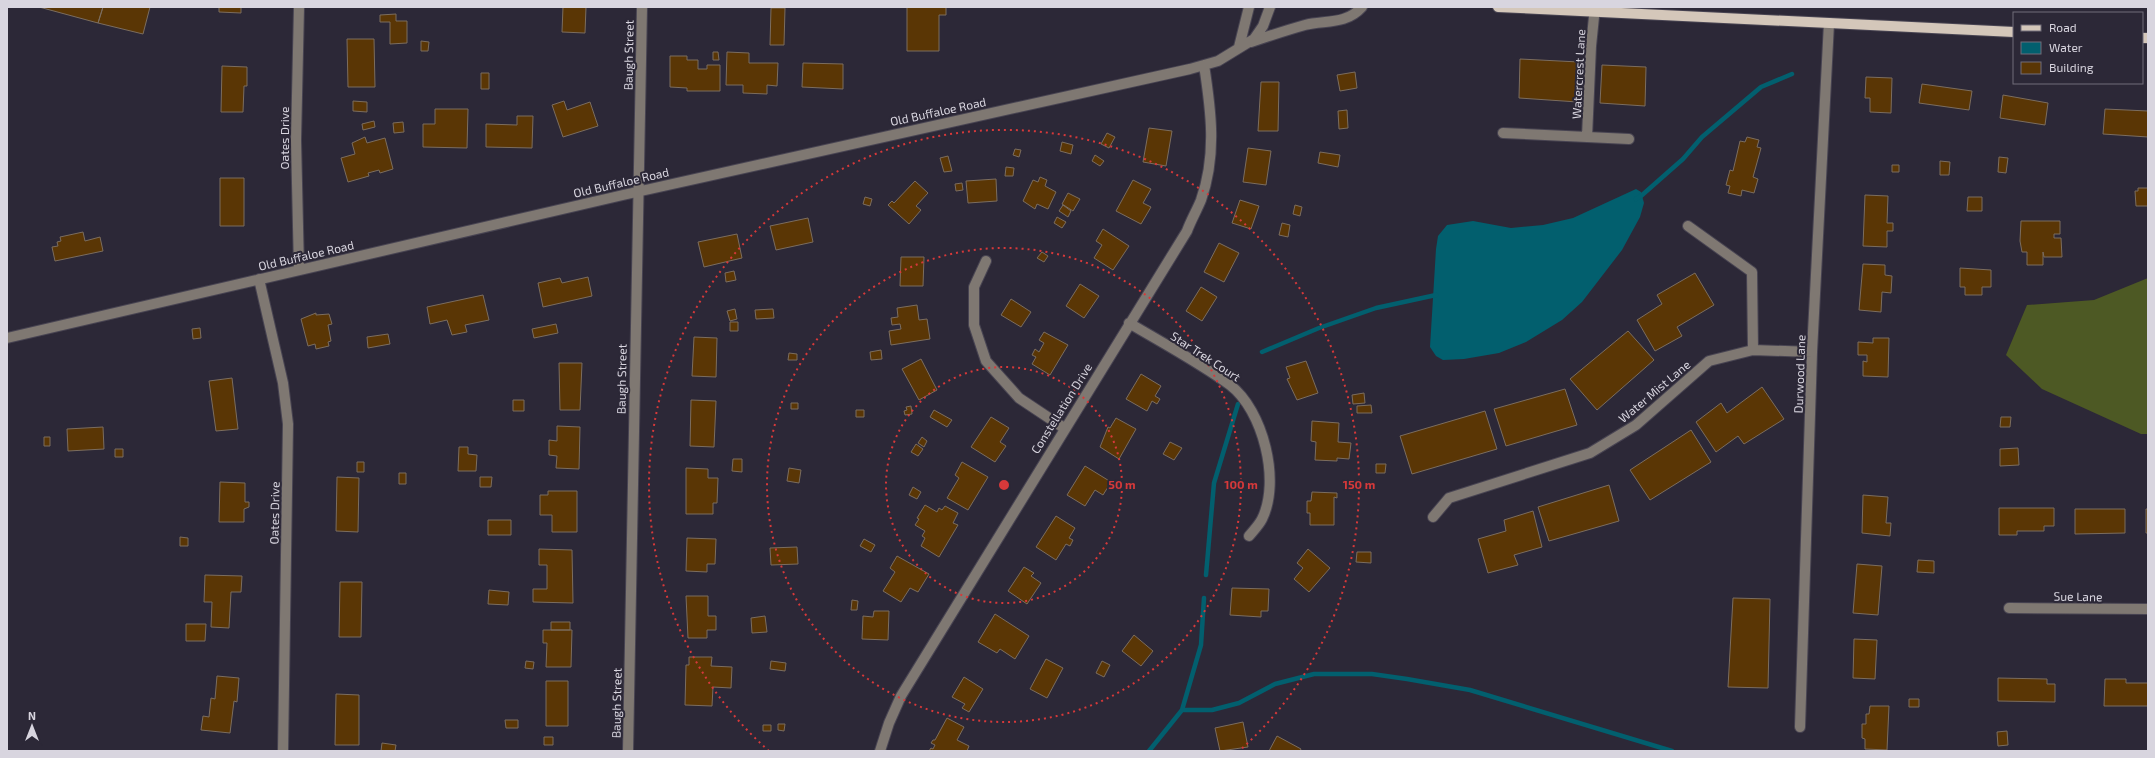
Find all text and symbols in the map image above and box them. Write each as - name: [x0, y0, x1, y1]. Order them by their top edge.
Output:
- legend: [2013, 12, 2143, 84]
- street label: Baugh Street: [620, 19, 636, 90]
- text: Road: [2049, 20, 2077, 34]
- street label: Watercrest Lane: [1569, 29, 1587, 119]
- text: Water: [2049, 40, 2083, 54]
- text: Building: [2049, 60, 2094, 74]
- street label: Old Buffaloe Road: [889, 94, 987, 128]
- street label: Oates Drive: [277, 107, 291, 169]
- street label: Old Buffaloe Road: [572, 164, 670, 200]
- street label: Old Buffaloe Road: [257, 237, 355, 273]
- street label: Star Trek Court: [1169, 328, 1244, 384]
- street label: Durwood Lane: [1791, 334, 1807, 414]
- street label: Baugh Street: [613, 343, 629, 414]
- street label: Water Mist Lane: [1615, 357, 1693, 425]
- street label: Constellation Drive: [1028, 360, 1094, 456]
- text: 50 m: [1108, 477, 1136, 491]
- text: 100 m: [1224, 477, 1258, 491]
- text: 150 m: [1343, 477, 1375, 491]
- centre of rings: [997, 478, 1011, 492]
- street label: Oates Drive: [266, 481, 282, 545]
- street label: Sue Lane: [2053, 589, 2103, 603]
- street label: Baugh Street: [608, 667, 624, 738]
- north arrow: [12, 706, 52, 746]
- text: N: [28, 709, 36, 722]

